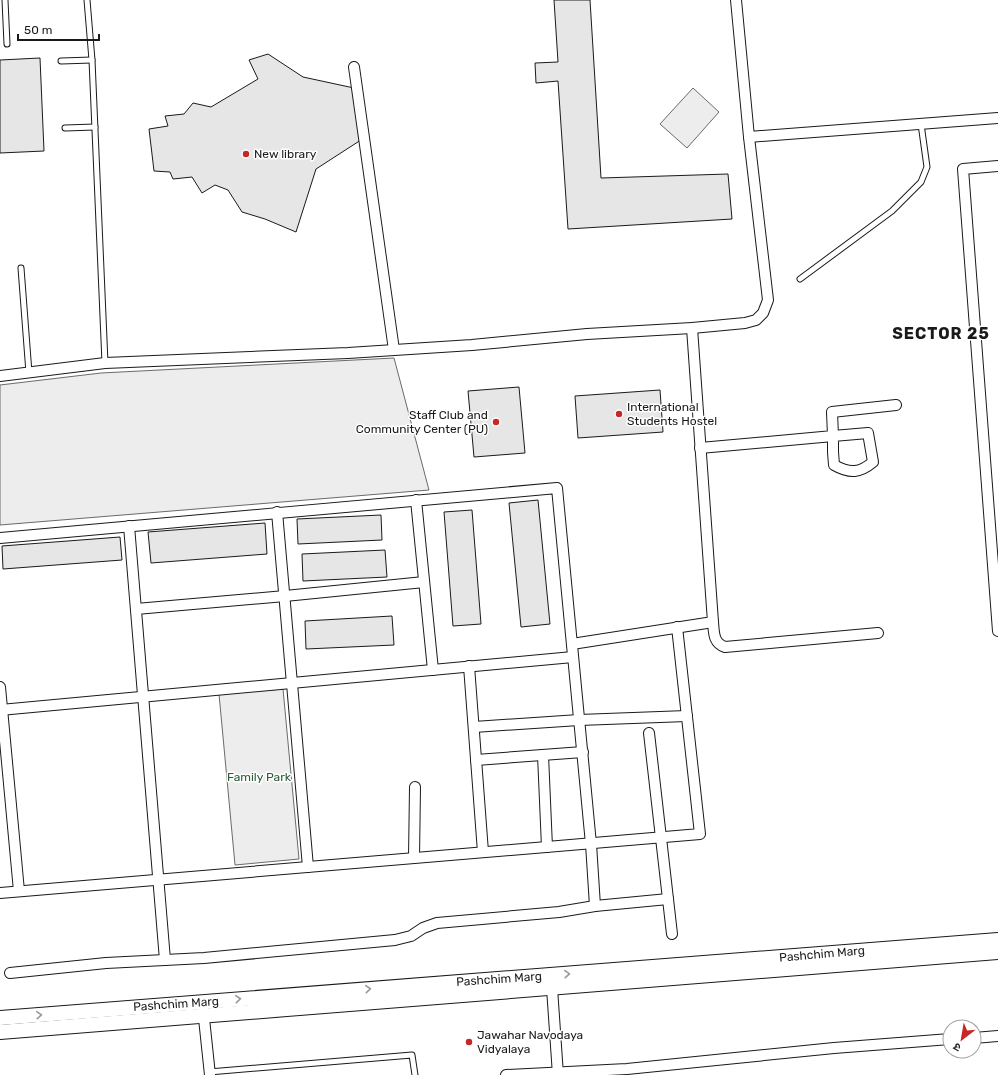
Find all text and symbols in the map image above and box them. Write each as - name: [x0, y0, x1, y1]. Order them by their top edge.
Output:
- scale bar: [18, 16, 99, 42]
- text: 50 m: [24, 23, 52, 37]
- place label: New library: [254, 147, 317, 161]
- marker: New library: [241, 149, 251, 159]
- district label: SECTOR 25: [892, 324, 990, 343]
- place label: International Students Hostel: [627, 400, 717, 428]
- place label: Staff Club and Community Center (PU): [356, 408, 488, 436]
- marker: International Students Hostel: [614, 409, 624, 419]
- marker: Staff Club and Community Center (PU): [491, 417, 501, 427]
- park label: Family Park: [227, 770, 292, 784]
- street label: Pashchim Marg: [779, 943, 865, 965]
- street label: Pashchim Marg: [456, 969, 542, 989]
- one-way arrow: [564, 969, 570, 978]
- one-way arrow: [365, 985, 371, 994]
- street label: Pashchim Marg: [133, 994, 219, 1014]
- one-way arrow: [235, 995, 241, 1004]
- one-way arrow: [36, 1010, 42, 1019]
- north arrow: [942, 1019, 982, 1059]
- place label: Jawahar Navodaya Vidyalaya: [477, 1028, 583, 1056]
- marker: Jawahar Navodaya Vidyalaya: [464, 1037, 474, 1047]
- text: उ: [951, 1040, 963, 1054]

